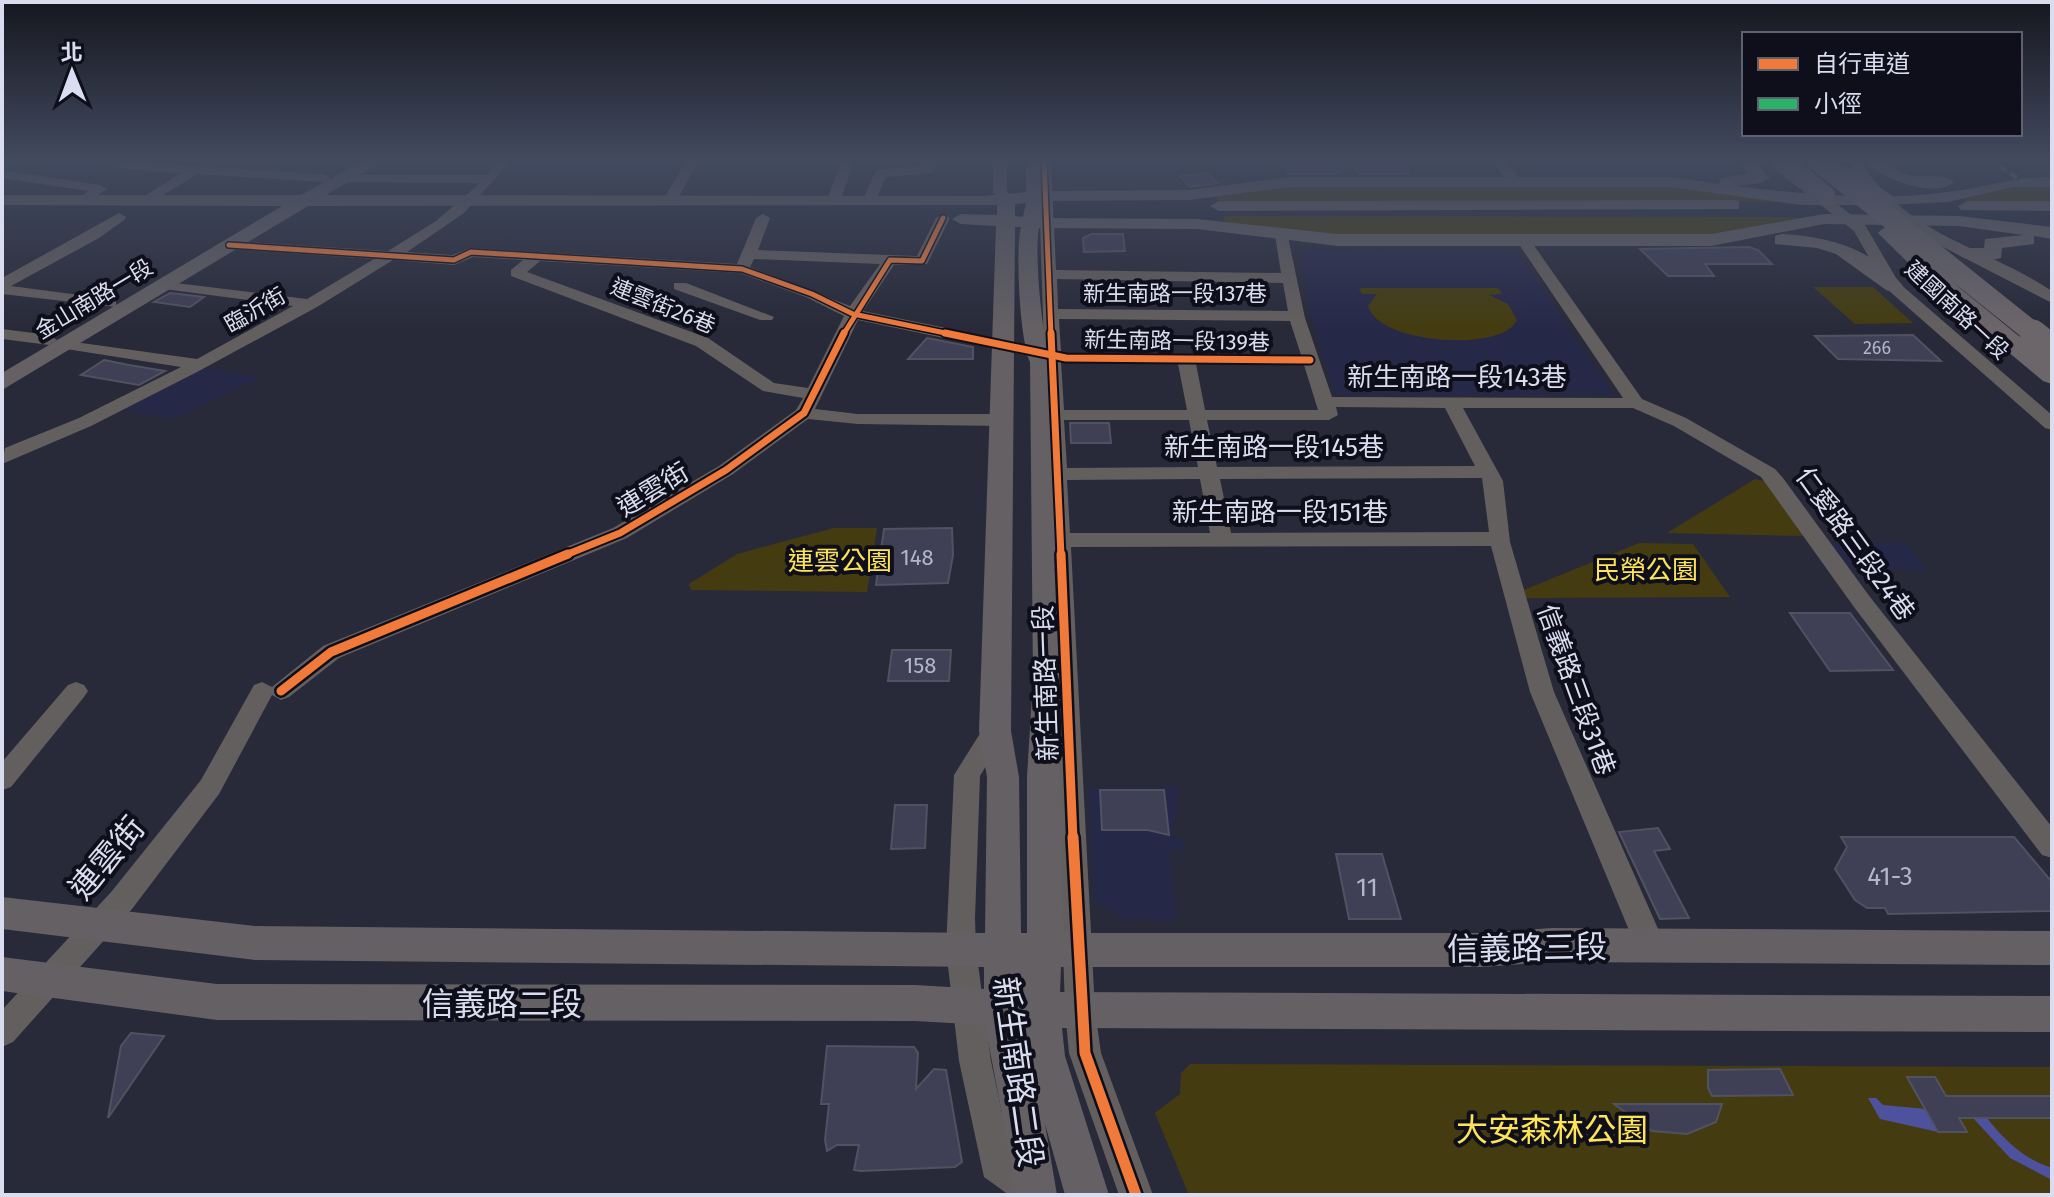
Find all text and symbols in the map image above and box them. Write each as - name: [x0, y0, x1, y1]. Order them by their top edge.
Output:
- north arrow: [32, 32, 112, 112]
- legend: [1742, 32, 2022, 136]
- text: 北: [60, 39, 83, 66]
- text: 自行車道: [1814, 50, 1910, 78]
- text: 小徑: [1814, 90, 1862, 118]
- street label: 金山南路一段: [30, 253, 158, 345]
- street label: 建國南路一段: [1900, 255, 2014, 365]
- street label: 連雲街26巷: [607, 273, 719, 339]
- street label: 新生南路一段137巷: [1083, 280, 1267, 307]
- street label: 臨沂街: [220, 282, 290, 338]
- street label: 新生南路一段139巷: [1084, 326, 1270, 356]
- house number: 266: [1863, 337, 1891, 359]
- street label: 新生南路一段143巷: [1347, 362, 1567, 393]
- street label: 新生南路一段145巷: [1164, 432, 1384, 463]
- street label: 連雲街: [612, 457, 694, 523]
- street label: 仁愛路三段24巷: [1789, 461, 1921, 627]
- street label: 新生南路一段151巷: [1172, 497, 1388, 528]
- house number: 148: [900, 544, 934, 571]
- park label: 連雲公園: [788, 546, 892, 577]
- park label: 民榮公園: [1594, 555, 1698, 586]
- street label: 信義路三段31巷: [1531, 600, 1621, 780]
- street label: 新生南路一段: [1028, 604, 1064, 762]
- house number: 158: [904, 652, 936, 679]
- street label: 連雲街: [62, 809, 152, 907]
- house number: 41-3: [1867, 861, 1913, 892]
- house number: 11: [1356, 872, 1378, 903]
- street label: 信義路三段: [1447, 928, 1607, 968]
- street label: 新生南路二段: [986, 974, 1050, 1170]
- street label: 信義路二段: [422, 985, 582, 1023]
- park label: 大安森林公園: [1456, 1111, 1648, 1149]

